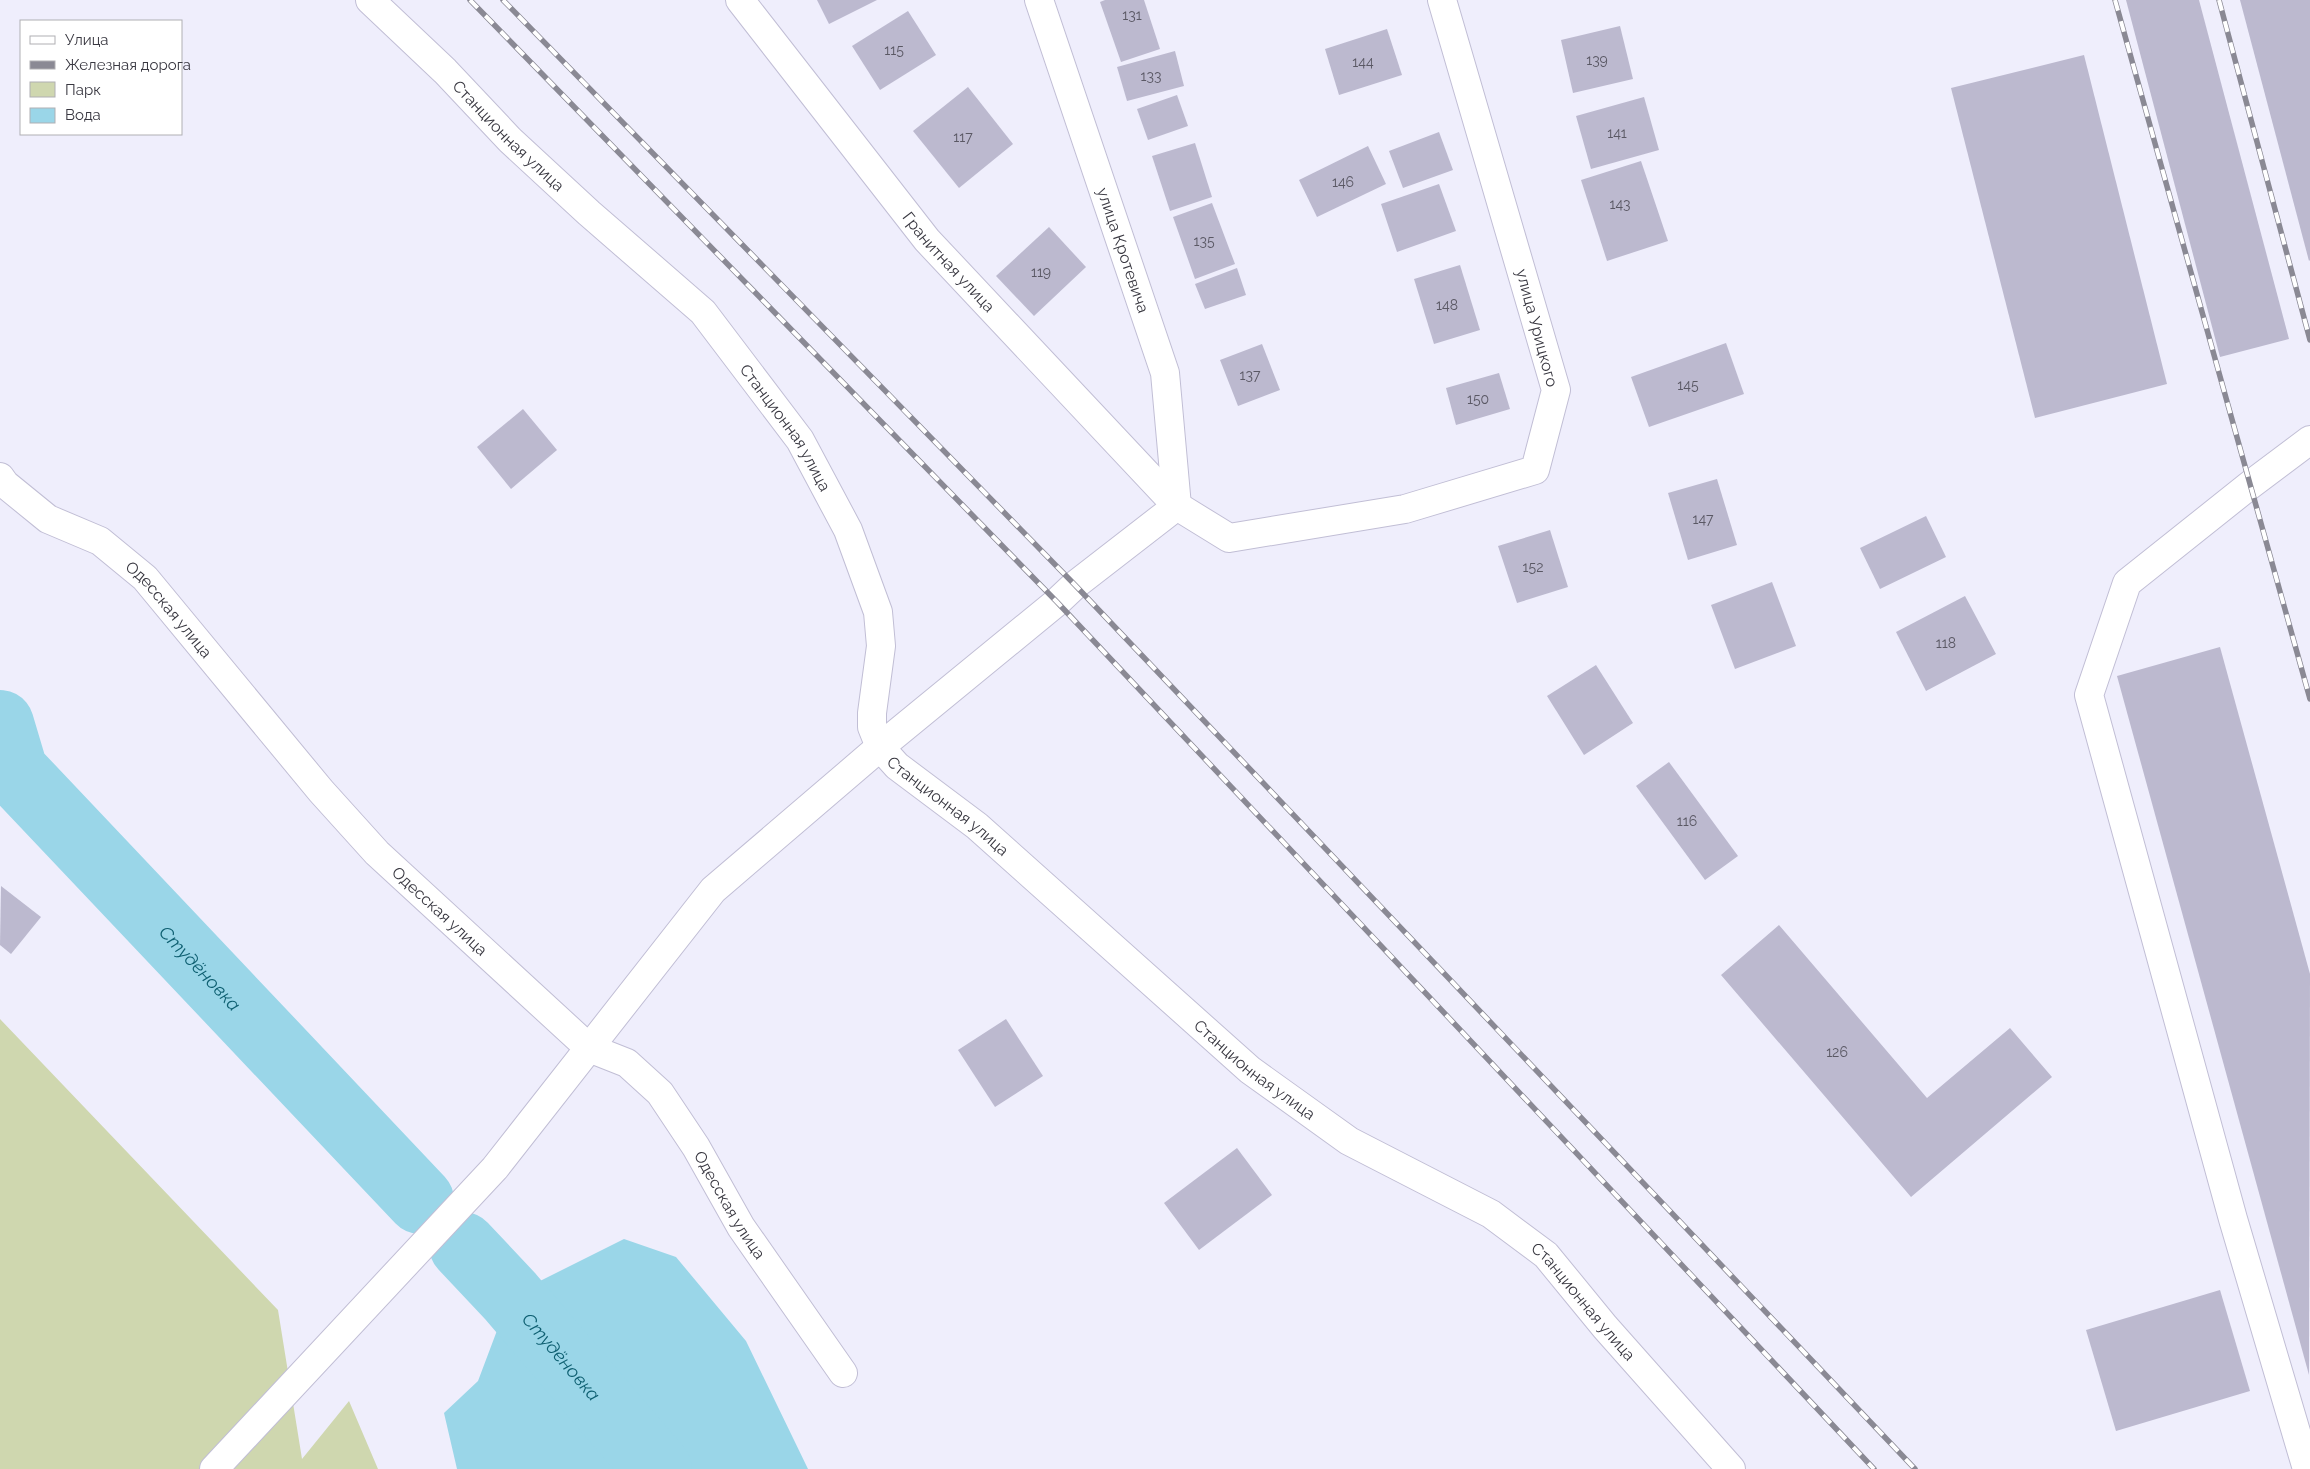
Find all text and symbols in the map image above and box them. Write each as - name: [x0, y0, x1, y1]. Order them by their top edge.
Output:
- house number: 131: [1122, 7, 1142, 23]
- legend: [20, 20, 182, 135]
- text: Улица: [65, 31, 109, 49]
- house number: 115: [884, 42, 904, 58]
- house number: 139: [1586, 52, 1608, 68]
- house number: 144: [1352, 54, 1374, 70]
- text: Железная дорога: [65, 56, 191, 74]
- house number: 133: [1141, 68, 1161, 84]
- street label: Станционная улица: [449, 76, 568, 195]
- text: Парк: [65, 81, 101, 99]
- text: Вода: [65, 106, 101, 124]
- house number: 141: [1607, 125, 1627, 141]
- house number: 117: [953, 129, 973, 145]
- house number: 146: [1332, 174, 1354, 190]
- street label: улица Кротевича: [1094, 185, 1153, 315]
- house number: 143: [1609, 196, 1631, 212]
- street label: Гранитная улица: [899, 208, 999, 316]
- house number: 135: [1193, 233, 1215, 249]
- house number: 119: [1031, 264, 1051, 280]
- street label: улица Урицкого: [1512, 267, 1562, 389]
- house number: 148: [1436, 297, 1458, 313]
- street label: Станционная улица: [736, 360, 835, 494]
- house number: 137: [1240, 367, 1261, 383]
- house number: 145: [1677, 377, 1699, 393]
- house number: 150: [1467, 391, 1489, 407]
- house number: 147: [1692, 511, 1714, 527]
- street label: Одесская улица: [122, 557, 216, 662]
- house number: 152: [1523, 559, 1543, 575]
- house number: 118: [1936, 635, 1956, 651]
- street label: Станционная улица: [883, 752, 1013, 859]
- house number: 116: [1677, 813, 1697, 829]
- street label: Одесская улица: [388, 862, 491, 959]
- water label: Студёновка: [155, 921, 246, 1015]
- street label: Станционная улица: [1191, 1015, 1319, 1123]
- house number: 126: [1826, 1044, 1848, 1060]
- street label: Одесская улица: [691, 1147, 770, 1262]
- street label: Станционная улица: [1528, 1238, 1639, 1364]
- water label: Студёновка: [518, 1308, 605, 1405]

